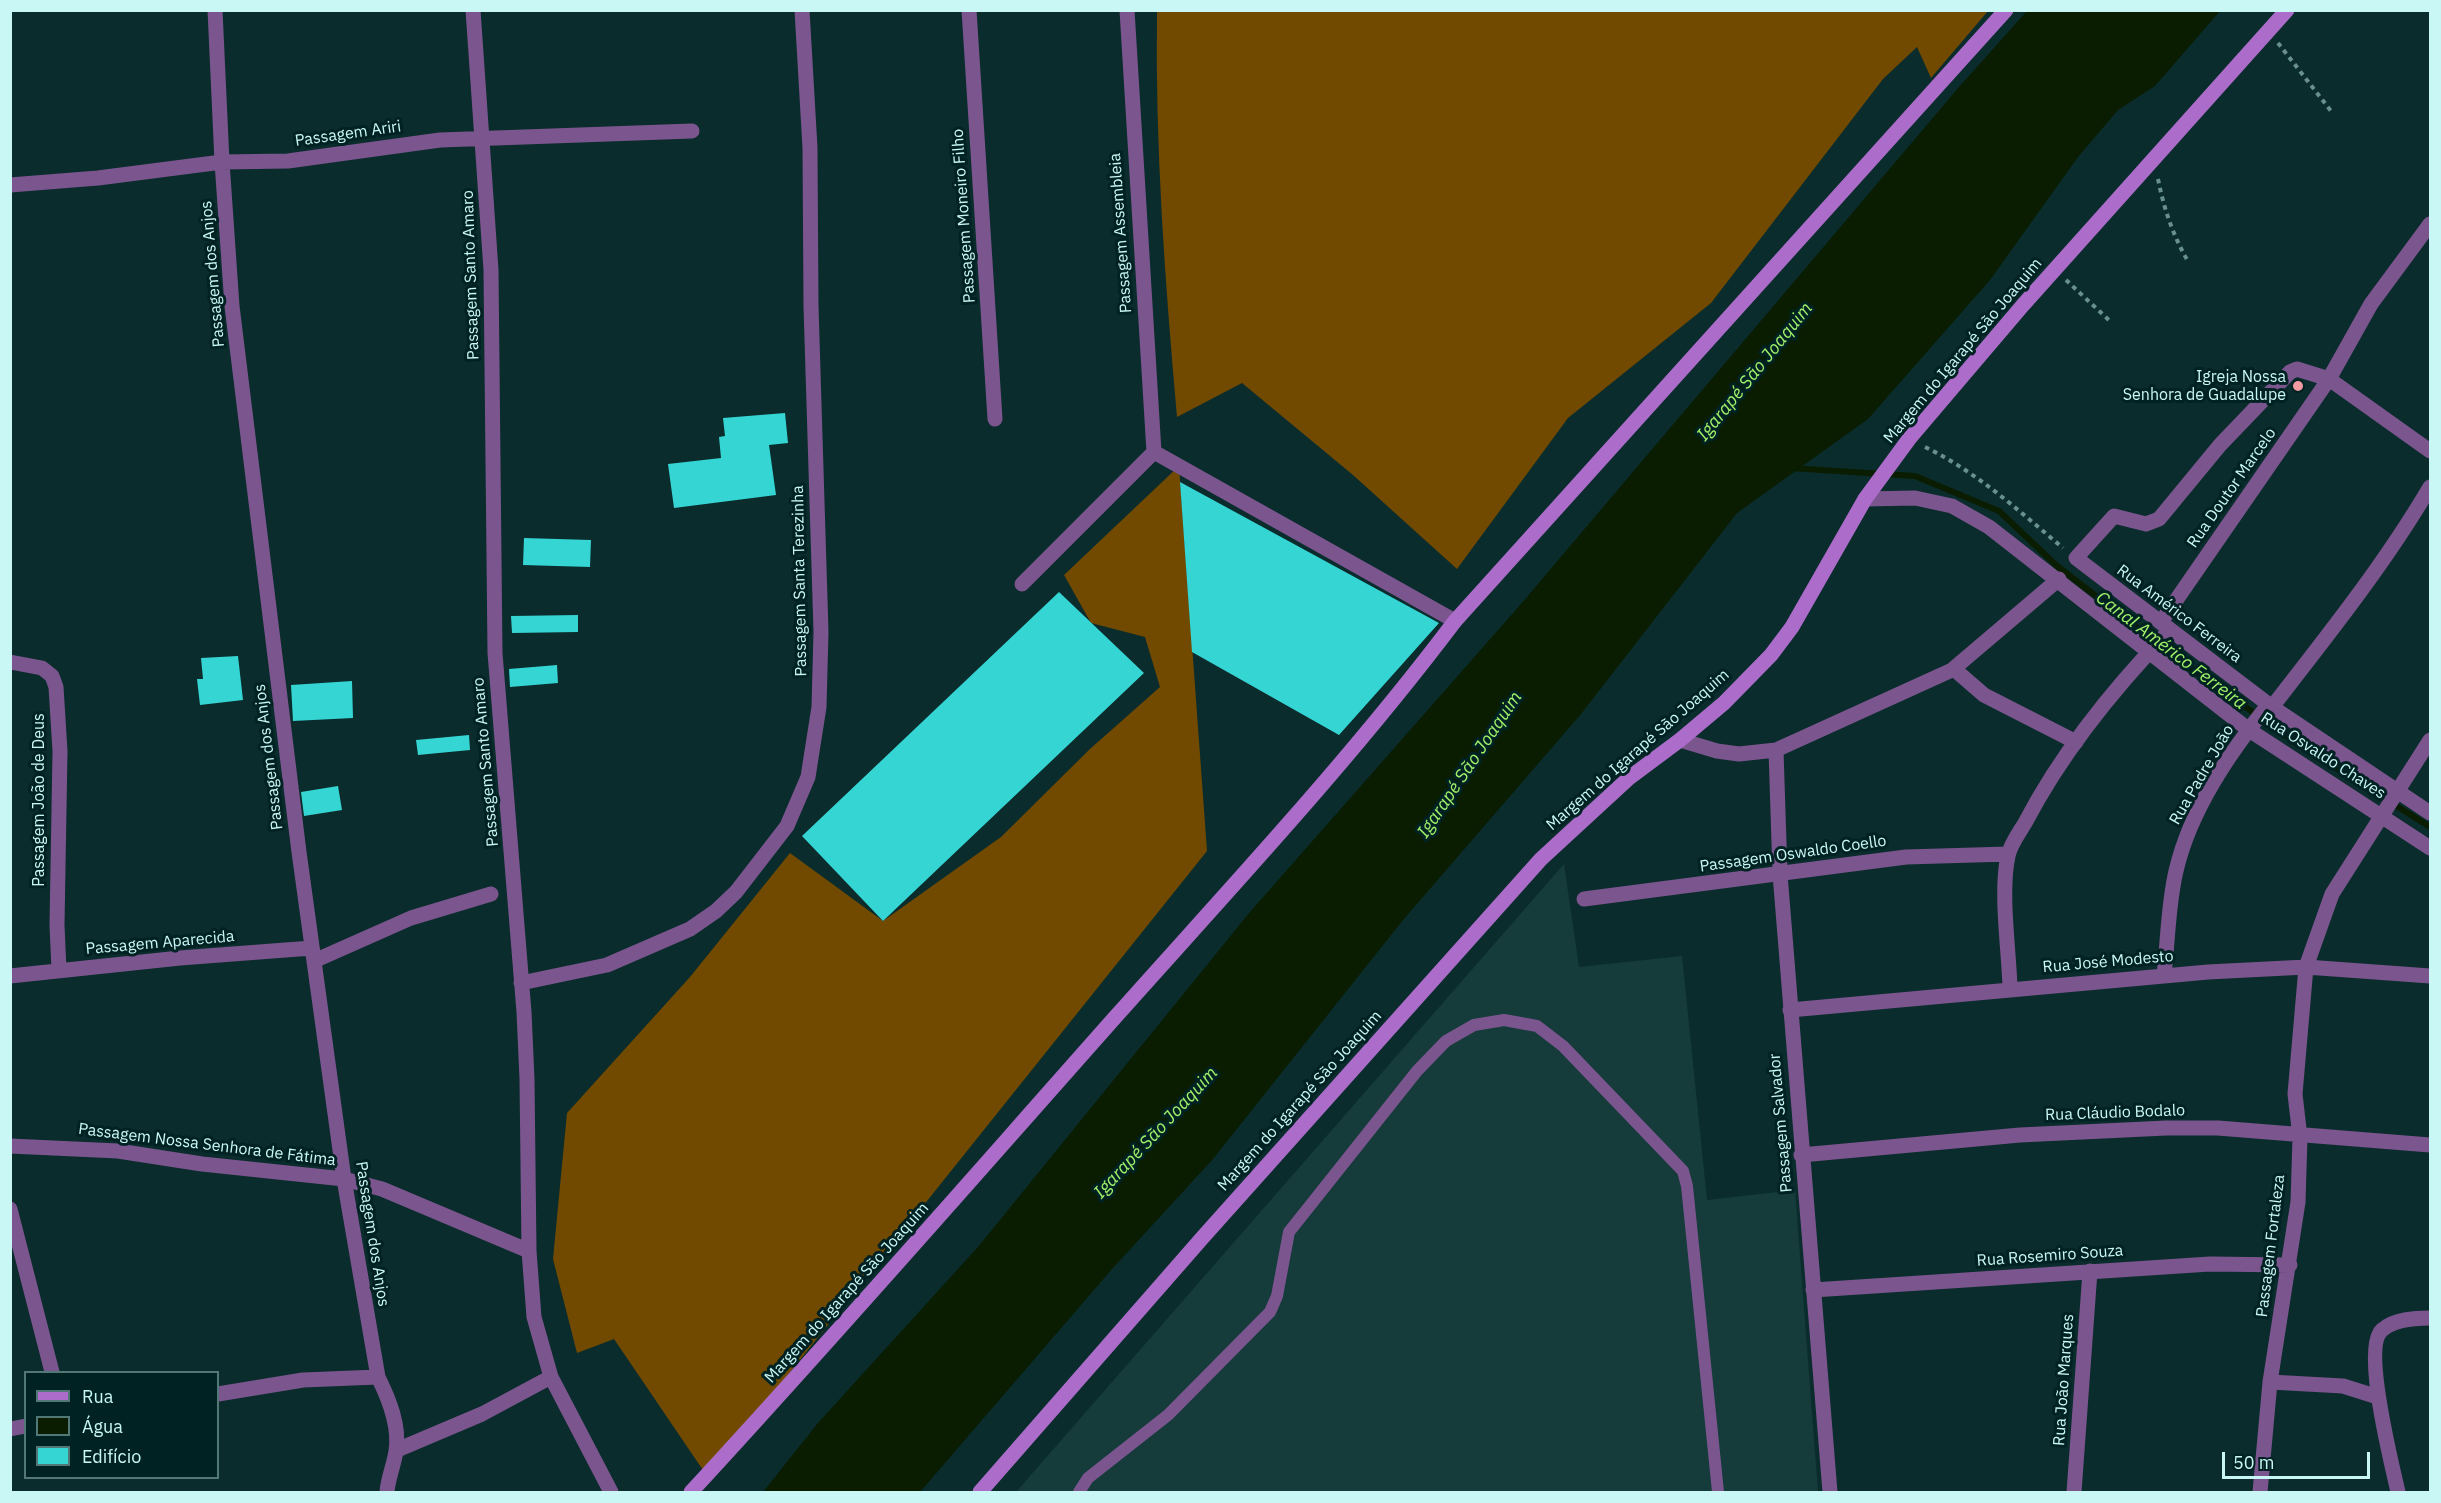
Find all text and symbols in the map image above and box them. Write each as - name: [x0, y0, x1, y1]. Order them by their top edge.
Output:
- street label: Passagem Ariri: [294, 117, 402, 151]
- street label: Passagem Moneiro Filho: [948, 128, 980, 304]
- street label: Passagem Assembleia: [1106, 152, 1136, 314]
- street label: Passagem Santo Amaro: [458, 190, 484, 360]
- street label: Passagem dos Anjos: [197, 200, 229, 348]
- street label: Margem do Igarapé São Joaquim: [1880, 254, 2046, 448]
- water label: Igarapé São Joaquim: [1692, 298, 1818, 446]
- place label: Igreja Nossa Senhora de Guadalupe: [2123, 367, 2286, 405]
- marker: Igreja Nossa Senhora de Guadalupe: [2291, 379, 2305, 393]
- street label: Rua Doutor Marcelo: [2183, 424, 2281, 552]
- street label: Passagem Santa Terezinha: [789, 485, 811, 677]
- street label: Rua Américo Ferreira: [2113, 561, 2245, 667]
- water label: Canal Américo Ferreira: [2091, 587, 2251, 715]
- street label: Margem do Igarapé São Joaquim: [1543, 665, 1733, 835]
- street label: Passagem Santo Amaro: [469, 677, 503, 847]
- street label: Passagem dos Anjos: [251, 683, 287, 831]
- water label: Igarapé São Joaquim: [1413, 688, 1527, 842]
- street label: Rua Osvaldo Chaves: [2257, 708, 2389, 804]
- street label: Passagem João de Deus: [29, 713, 49, 887]
- street label: Rua Padre João: [2166, 722, 2238, 828]
- street label: Passagem Oswaldo Coello: [1698, 831, 1888, 877]
- street label: Passagem Aparecida: [85, 927, 235, 959]
- street label: Rua José Modesto: [2042, 947, 2174, 977]
- street label: Margem do Igarapé São Joaquim: [1214, 1007, 1386, 1195]
- street label: Passagem Salvador: [1765, 1053, 1797, 1193]
- water label: Igarapé São Joaquim: [1089, 1063, 1223, 1203]
- street label: Rua Cláudio Bodalo: [2045, 1101, 2185, 1125]
- street label: Passagem Nossa Senhora de Fátima: [77, 1120, 337, 1170]
- street label: Passagem dos Anjos: [351, 1160, 393, 1308]
- street label: Passagem Fortaleza: [2253, 1174, 2289, 1318]
- street label: Margem do Igarapé São Joaquim: [761, 1199, 933, 1387]
- street label: Rua Rosemiro Souza: [1976, 1241, 2124, 1271]
- street label: Rua João Marques: [2050, 1313, 2078, 1447]
- legend: [24, 1371, 219, 1479]
- text: Rua: [82, 1385, 113, 1408]
- text: Água: [82, 1415, 123, 1438]
- scale bar: [2225, 1440, 2374, 1478]
- text: Edifício: [82, 1445, 141, 1468]
- text: 50 m: [2233, 1451, 2275, 1474]

